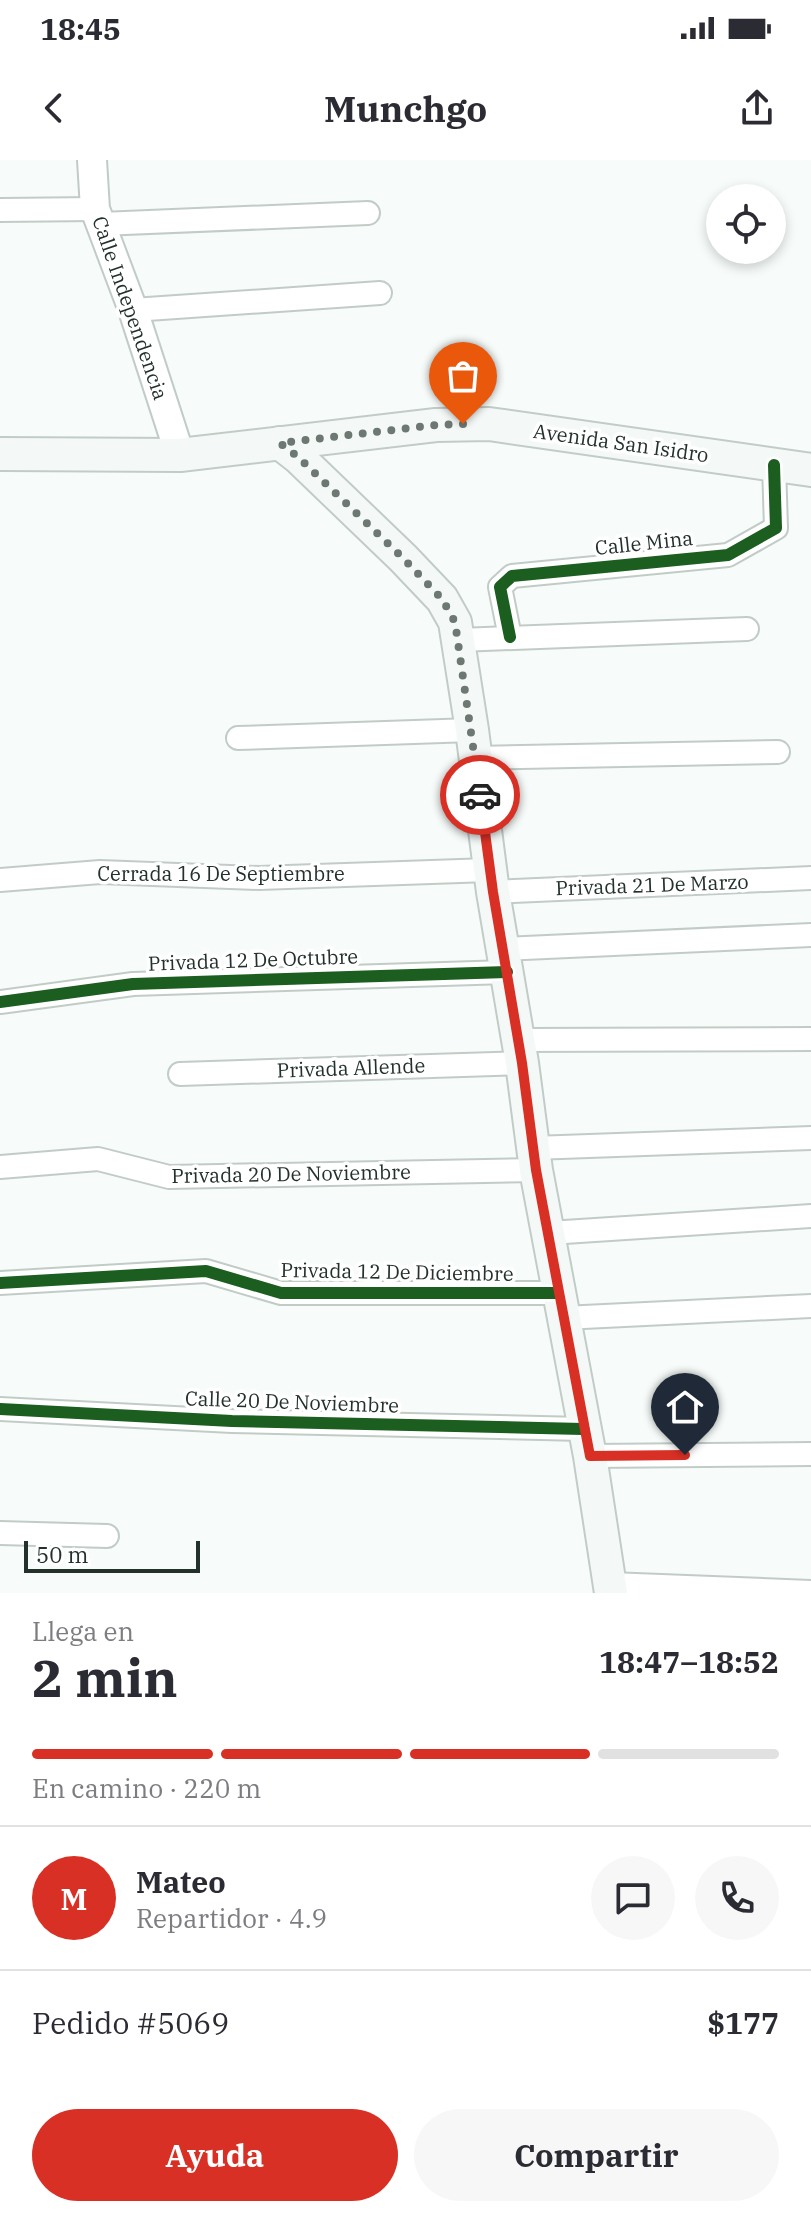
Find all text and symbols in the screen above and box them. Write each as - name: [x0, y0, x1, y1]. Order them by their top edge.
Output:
- text: 18:45: [40, 9, 121, 48]
- text: Munchgo: [324, 85, 487, 132]
- icon: back: [32, 86, 76, 130]
- icon: share: [735, 86, 779, 130]
- map controls: [706, 184, 786, 264]
- button: locate: [706, 184, 786, 264]
- street label: Calle Independencia: [86, 212, 175, 403]
- pin: [429, 342, 497, 424]
- icon: bag: [441, 354, 485, 398]
- street label: Avenida San Isidro: [532, 417, 710, 468]
- street label: Calle Mina: [594, 524, 694, 561]
- courier: [440, 755, 520, 835]
- icon: car: [458, 773, 502, 817]
- street label: Cerrada 16 De Septiembre: [97, 860, 345, 887]
- street label: Privada 21 De Marzo: [555, 868, 749, 901]
- street label: Privada 12 De Octubre: [147, 942, 359, 977]
- street label: Privada Allende: [276, 1051, 426, 1084]
- street label: Privada 20 De Noviembre: [171, 1158, 411, 1189]
- street label: Privada 12 De Diciembre: [280, 1256, 514, 1287]
- pin: [651, 1373, 719, 1455]
- street label: Calle 20 De Noviembre: [185, 1384, 399, 1419]
- icon: home: [663, 1385, 707, 1429]
- scale bar: [24, 1537, 200, 1573]
- text: 50 m: [36, 1540, 88, 1569]
- text: Llega en: [32, 1614, 134, 1648]
- text: 18:47–18:52: [599, 1642, 779, 1681]
- text: 2 min: [32, 1644, 178, 1711]
- text: En camino · 220 m: [32, 1771, 261, 1805]
- button: chat: [591, 1856, 675, 1940]
- button: phone: [695, 1856, 779, 1940]
- text: Mateo: [136, 1862, 226, 1901]
- text: M: [61, 1879, 87, 1918]
- text: Repartidor · 4.9: [136, 1901, 327, 1935]
- text: Pedido #5069: [32, 2003, 229, 2042]
- text: $177: [707, 2003, 779, 2042]
- button: Ayuda: [32, 2109, 398, 2201]
- button: Compartir: [414, 2109, 779, 2201]

